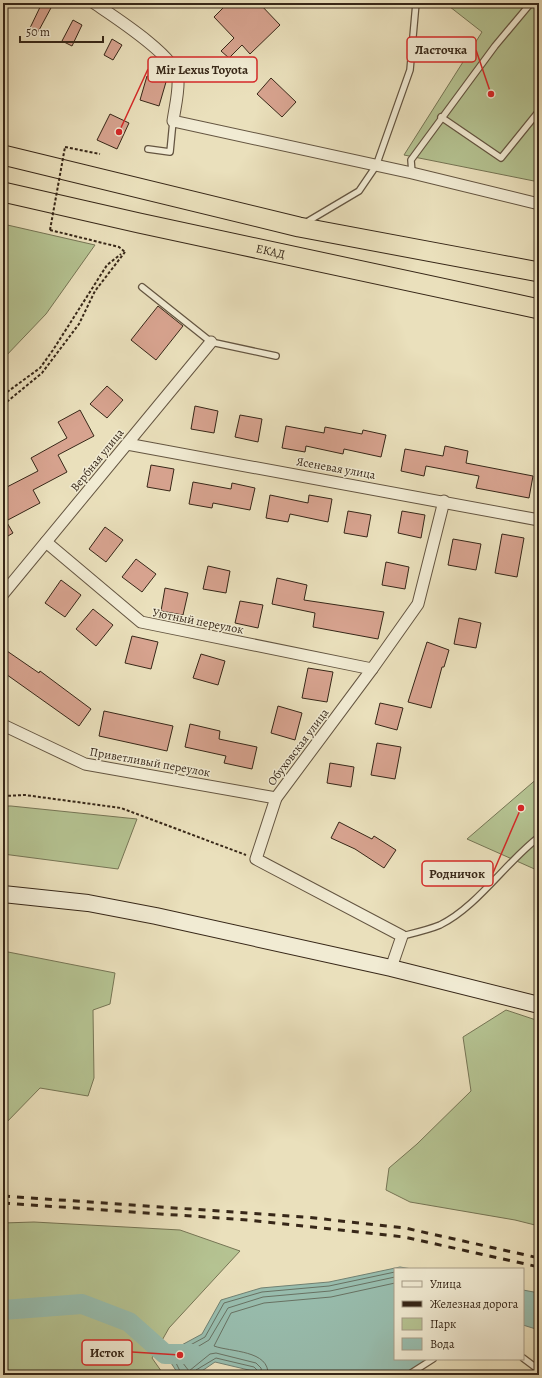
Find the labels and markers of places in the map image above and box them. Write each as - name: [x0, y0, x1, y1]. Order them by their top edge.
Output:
- callout: Ласточка: [407, 37, 476, 62]
- callout: Mir Lexus Toyota: [148, 57, 257, 82]
- callout: Родничок: [422, 861, 493, 886]
- callout: Исток: [82, 1340, 132, 1365]

